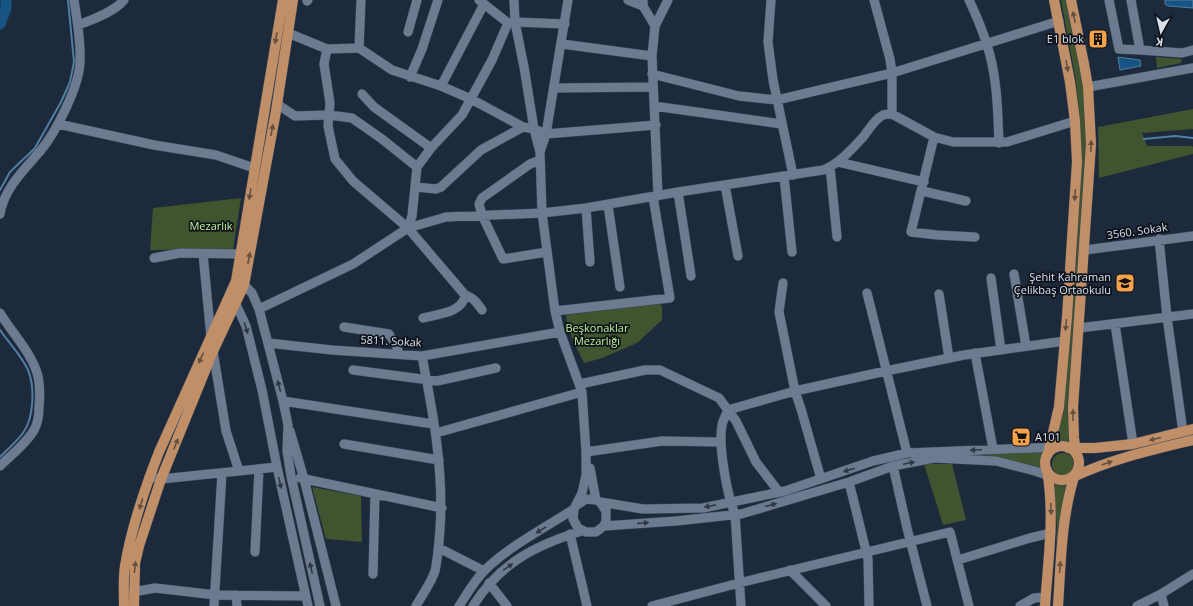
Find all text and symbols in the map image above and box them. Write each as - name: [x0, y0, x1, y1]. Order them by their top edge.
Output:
- one-way arrow: [1071, 11, 1077, 24]
- north arrow: [1141, 12, 1181, 52]
- building icon: E1 blok: [1087, 28, 1109, 50]
- place label: E1 blok: [1047, 31, 1084, 46]
- one-way arrow: [273, 32, 279, 45]
- text: K: [1154, 34, 1164, 50]
- one-way arrow: [1064, 60, 1070, 72]
- one-way arrow: [270, 124, 276, 137]
- one-way arrow: [1088, 139, 1094, 152]
- one-way arrow: [247, 188, 253, 200]
- one-way arrow: [1071, 189, 1078, 201]
- park label: Mezarlık: [189, 218, 233, 233]
- street label: 3560. Sokak: [1106, 219, 1169, 242]
- one-way arrow: [246, 252, 252, 264]
- place label: Şehit Kahraman Çelikbaş Ortaokulu: [1014, 269, 1111, 297]
- school or university icon: Şehit Kahraman Çelikbaş Ortaokulu: [1114, 272, 1136, 294]
- one-way arrow: [1063, 319, 1070, 331]
- park label: Beşkonaklar Mezarlığı: [566, 320, 629, 348]
- one-way arrow: [243, 323, 249, 335]
- street label: 5811. Sokak: [360, 331, 422, 350]
- one-way arrow: [198, 352, 204, 363]
- one-way arrow: [276, 379, 282, 391]
- one-way arrow: [1070, 408, 1076, 421]
- supermarket icon: A101: [1010, 426, 1032, 448]
- place label: A101: [1035, 429, 1061, 444]
- one-way arrow: [1149, 436, 1161, 442]
- one-way arrow: [173, 437, 179, 449]
- one-way arrow: [969, 447, 982, 453]
- one-way arrow: [903, 459, 915, 465]
- one-way arrow: [1101, 460, 1113, 466]
- one-way arrow: [842, 467, 854, 473]
- one-way arrow: [278, 477, 284, 489]
- one-way arrow: [138, 498, 144, 510]
- one-way arrow: [766, 502, 778, 508]
- one-way arrow: [1048, 503, 1055, 515]
- one-way arrow: [704, 504, 716, 510]
- one-way arrow: [637, 519, 649, 526]
- one-way arrow: [536, 526, 546, 534]
- one-way arrow: [132, 561, 139, 573]
- one-way arrow: [1057, 561, 1064, 573]
- one-way arrow: [308, 562, 314, 574]
- one-way arrow: [502, 563, 513, 571]

